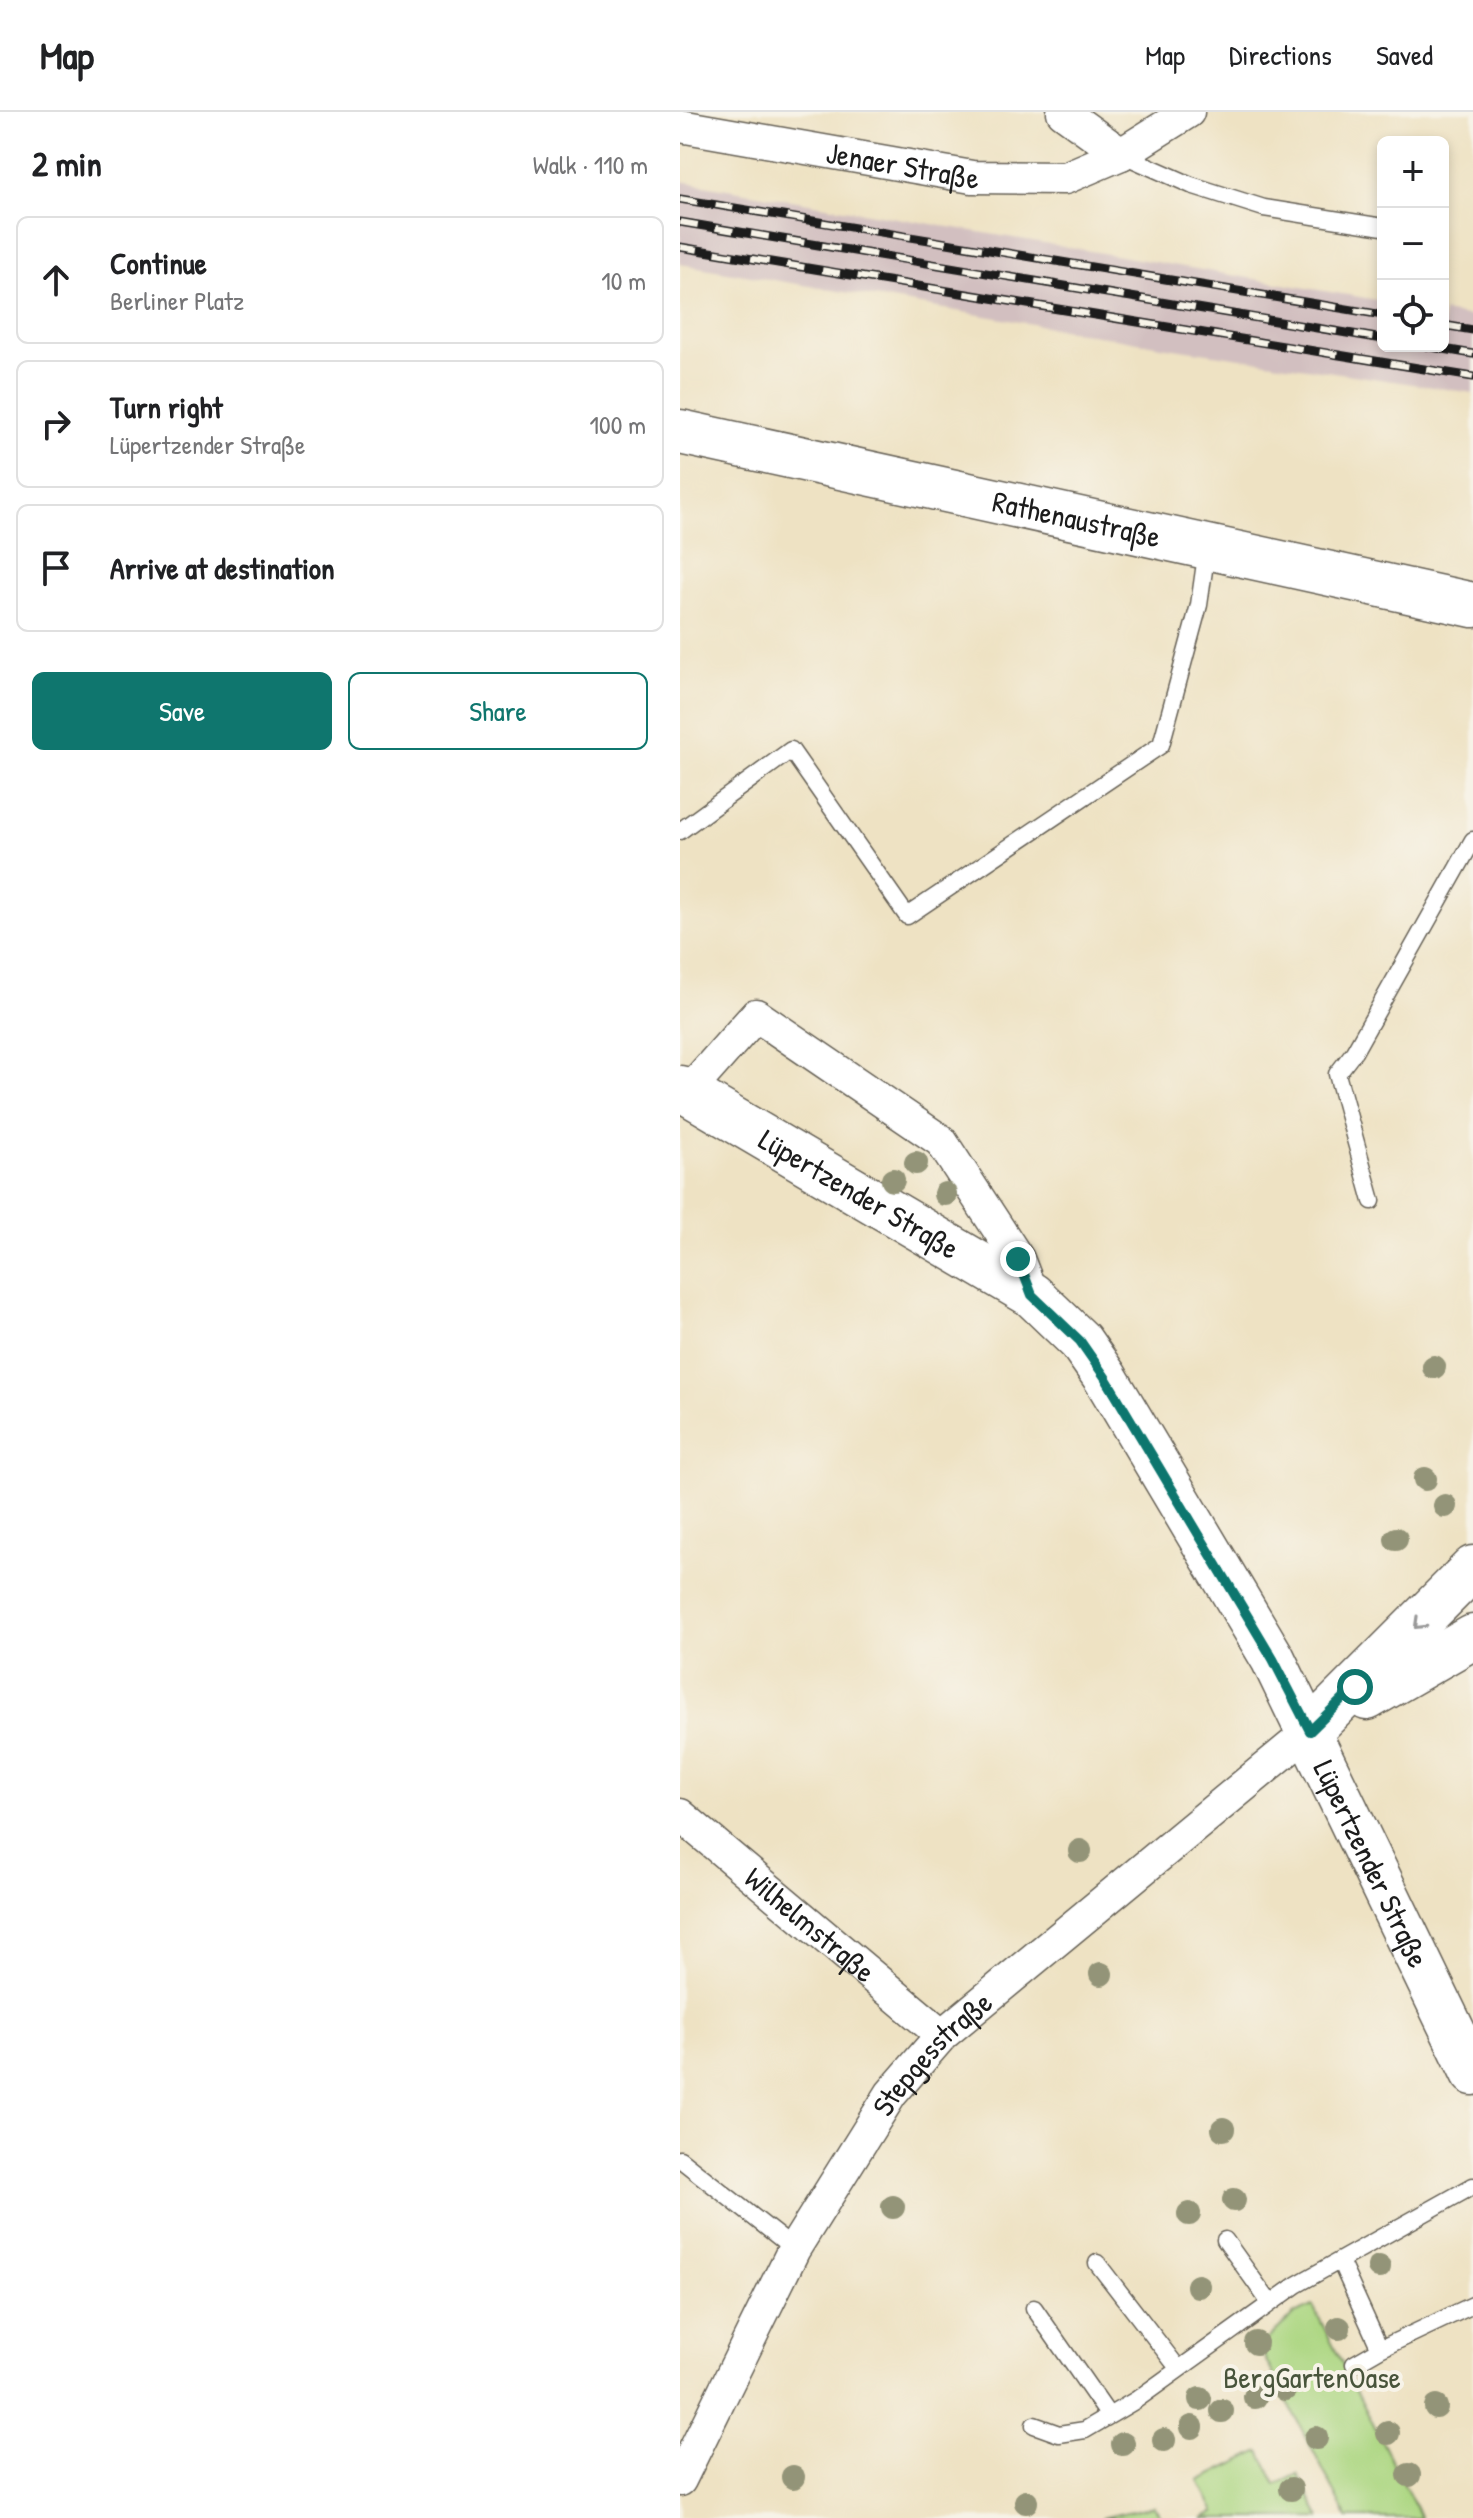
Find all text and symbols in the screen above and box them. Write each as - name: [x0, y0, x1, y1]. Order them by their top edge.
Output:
- text: Map: [40, 29, 94, 81]
- text: Map: [1145, 36, 1185, 74]
- text: Directions: [1229, 36, 1332, 74]
- text: Saved: [1376, 36, 1433, 74]
- street label: Jenaer Straße: [823, 132, 979, 197]
- map controls: [1377, 136, 1449, 352]
- button: +: [1377, 136, 1449, 208]
- text: 2 min: [32, 141, 102, 187]
- text: Walk · 110 m: [533, 147, 648, 182]
- button: −: [1377, 208, 1449, 280]
- text: Continue: [110, 243, 207, 283]
- icon: ahead: [34, 258, 78, 302]
- text: 10 m: [601, 263, 646, 298]
- button: locate: [1377, 280, 1449, 352]
- text: Berliner Platz: [110, 283, 244, 318]
- text: Turn right: [110, 387, 223, 427]
- icon: right: [34, 402, 78, 446]
- text: 100 m: [590, 407, 646, 442]
- text: Lüpertzender Straße: [110, 427, 305, 462]
- street label: Rathenaustraße: [989, 481, 1164, 556]
- icon: arrive: [34, 546, 78, 590]
- text: Arrive at destination: [110, 548, 335, 588]
- button: Save: [32, 672, 332, 750]
- button: Share: [348, 672, 648, 750]
- street label: Lüpertzender Straße: [752, 1119, 967, 1268]
- route end: [1000, 1241, 1036, 1277]
- one-way arrow: [1414, 1615, 1428, 1630]
- route start: [1337, 1669, 1373, 1705]
- street label: Lüpertzender Straße: [1305, 1753, 1439, 1974]
- street label: Wilhelmstraße: [736, 1858, 884, 1991]
- street label: Stepgesstraße: [862, 1982, 1000, 2123]
- park label: BergGartenOase: [1223, 2357, 1401, 2397]

